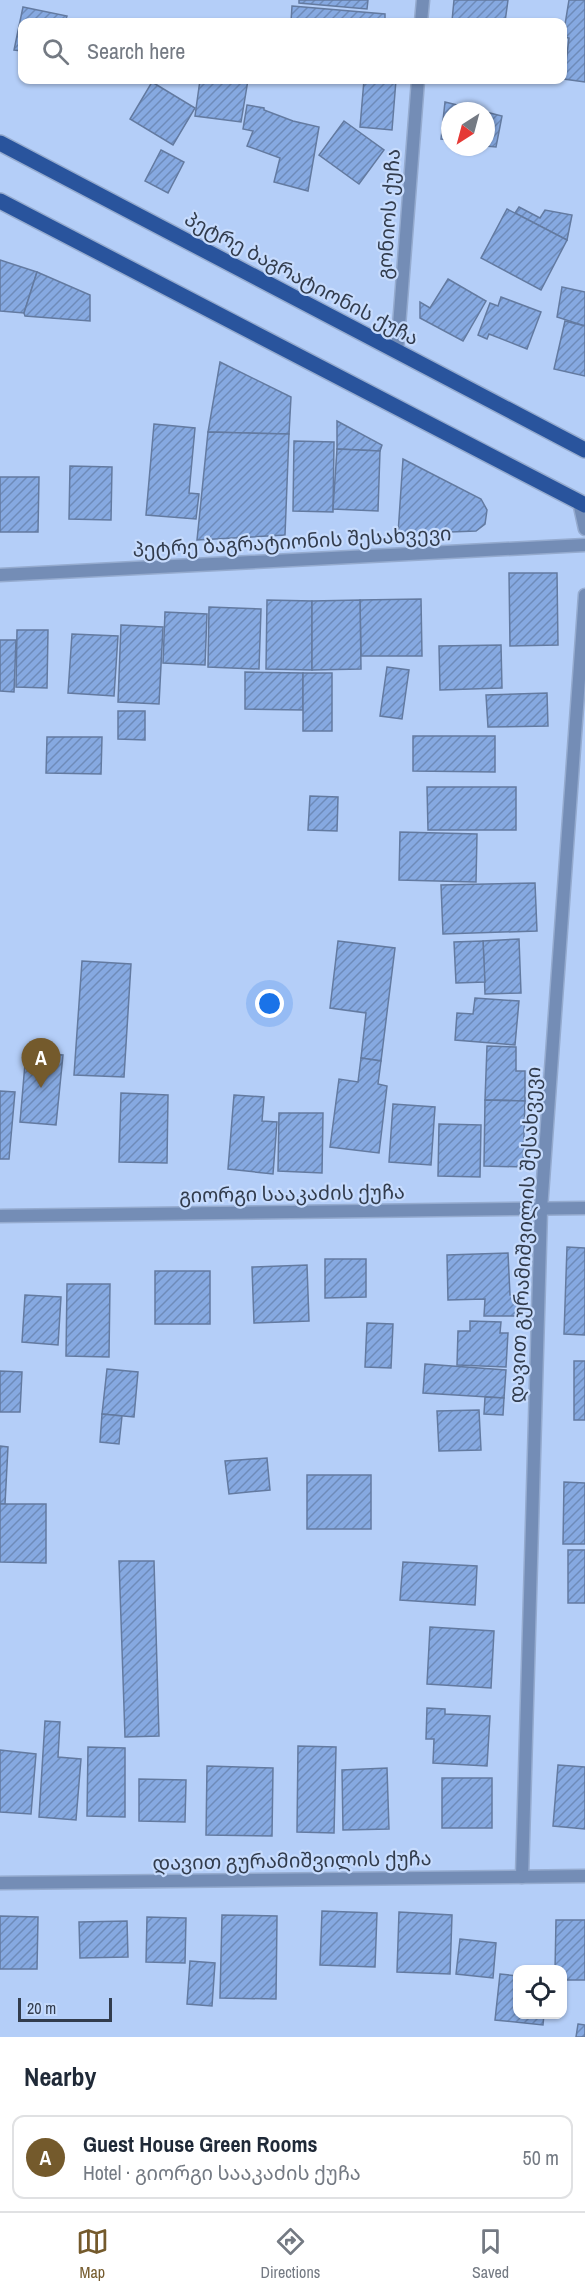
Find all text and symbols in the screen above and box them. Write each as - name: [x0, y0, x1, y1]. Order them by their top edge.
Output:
- search box: [18, 18, 567, 84]
- icon: search: [39, 35, 72, 68]
- text: Search here: [87, 36, 185, 66]
- north arrow: [441, 102, 495, 156]
- street label: გონიოს ქუჩა: [370, 148, 406, 280]
- street label: პეტრე ბაგრატიონის ქუჩა: [180, 205, 424, 351]
- street label: პეტრე ბაგრატიონის შესახვევი: [132, 519, 452, 563]
- your location: [255, 989, 284, 1018]
- pin: A: [22, 1038, 60, 1088]
- street label: დავით გურამიშვილის შესახვევი: [502, 1066, 546, 1404]
- street label: გიორგი სააკაძის ქუჩა: [179, 1178, 405, 1208]
- street label: დავით გურამიშვილის ქუჩა: [152, 1844, 432, 1876]
- map controls: [513, 1965, 567, 2019]
- button: locate: [513, 1965, 567, 2019]
- scale bar: [18, 1995, 112, 2022]
- text: 20 m: [27, 1997, 56, 2019]
- text: Nearby: [24, 2059, 96, 2094]
- text: Guest House Green Rooms: [83, 2129, 318, 2159]
- text: A: [40, 2144, 51, 2171]
- text: 50 m: [523, 2144, 559, 2171]
- text: Hotel · გიორგი სააკაძის ქუჩა: [83, 2159, 361, 2186]
- tab: Map: [76, 2225, 109, 2283]
- tab: Directions: [260, 2225, 320, 2283]
- tab: Saved: [472, 2225, 509, 2283]

